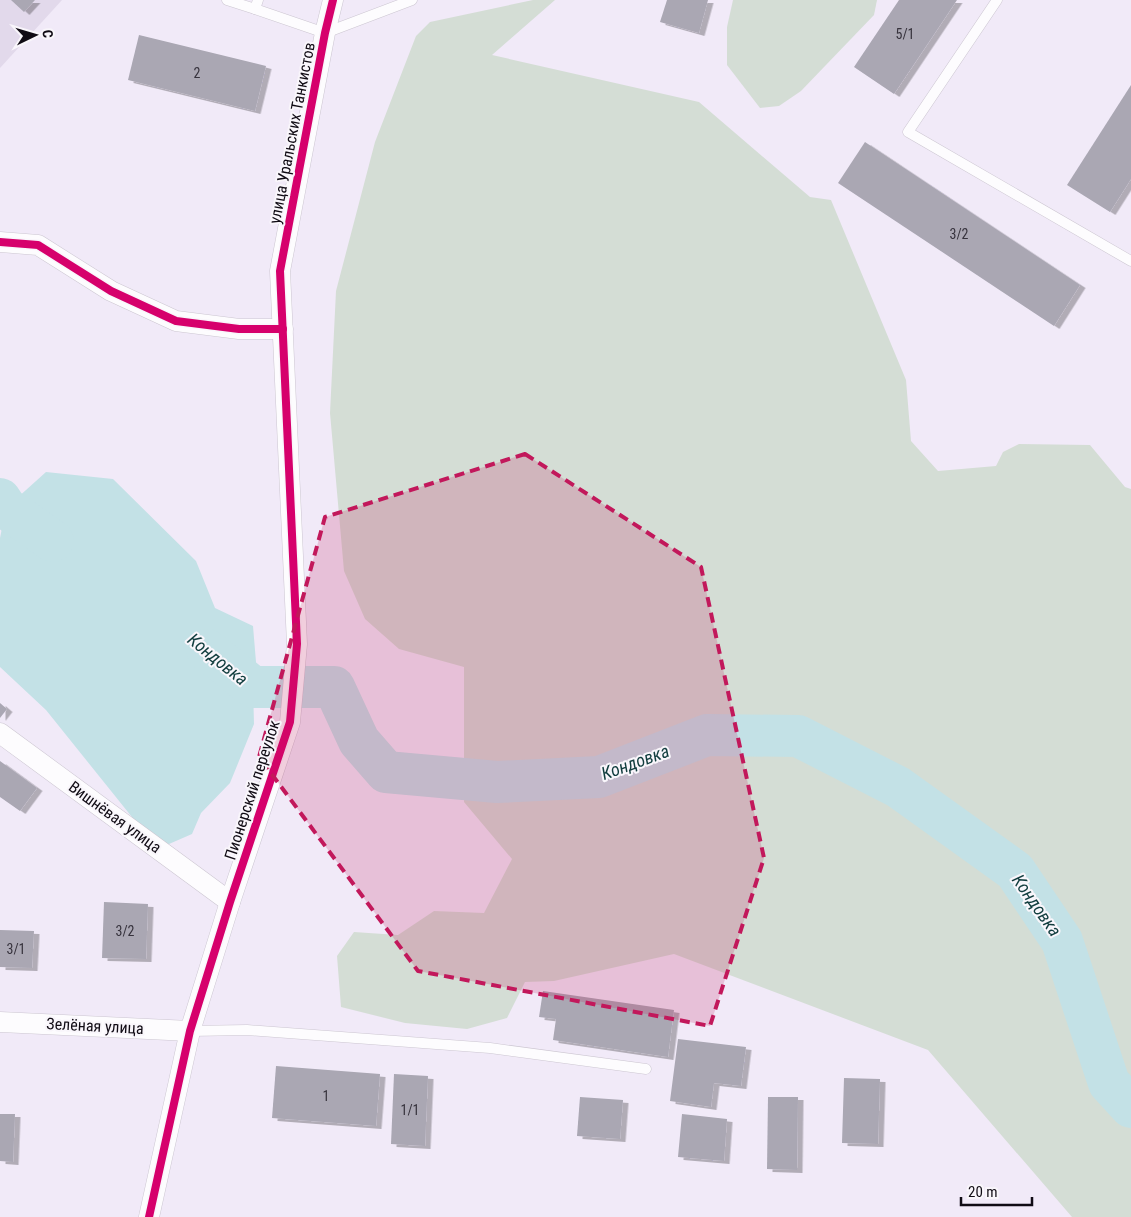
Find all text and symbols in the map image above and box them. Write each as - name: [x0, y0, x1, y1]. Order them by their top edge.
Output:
- north arrow: [10, 10, 60, 60]
- house number: 5/1: [895, 26, 915, 42]
- text: С: [40, 29, 56, 39]
- street label: улица Уральских Танкистов: [265, 41, 319, 225]
- house number: 2: [194, 65, 201, 81]
- house number: 3/2: [949, 226, 969, 242]
- water label: Кондовка: [184, 629, 252, 689]
- street label: Пионерский переулок: [220, 717, 284, 862]
- water label: Кондовка: [598, 740, 672, 784]
- street label: Вишнёвая улица: [65, 777, 165, 857]
- water label: Кондовка: [1008, 870, 1066, 940]
- house number: 3/2: [115, 923, 135, 939]
- house number: 3/1: [6, 941, 26, 957]
- street label: Зелёная улица: [46, 1014, 144, 1038]
- house number: 1: [323, 1088, 329, 1104]
- house number: 1/1: [400, 1102, 420, 1118]
- scale bar: [961, 1174, 1032, 1206]
- text: 20 m: [968, 1183, 998, 1201]

